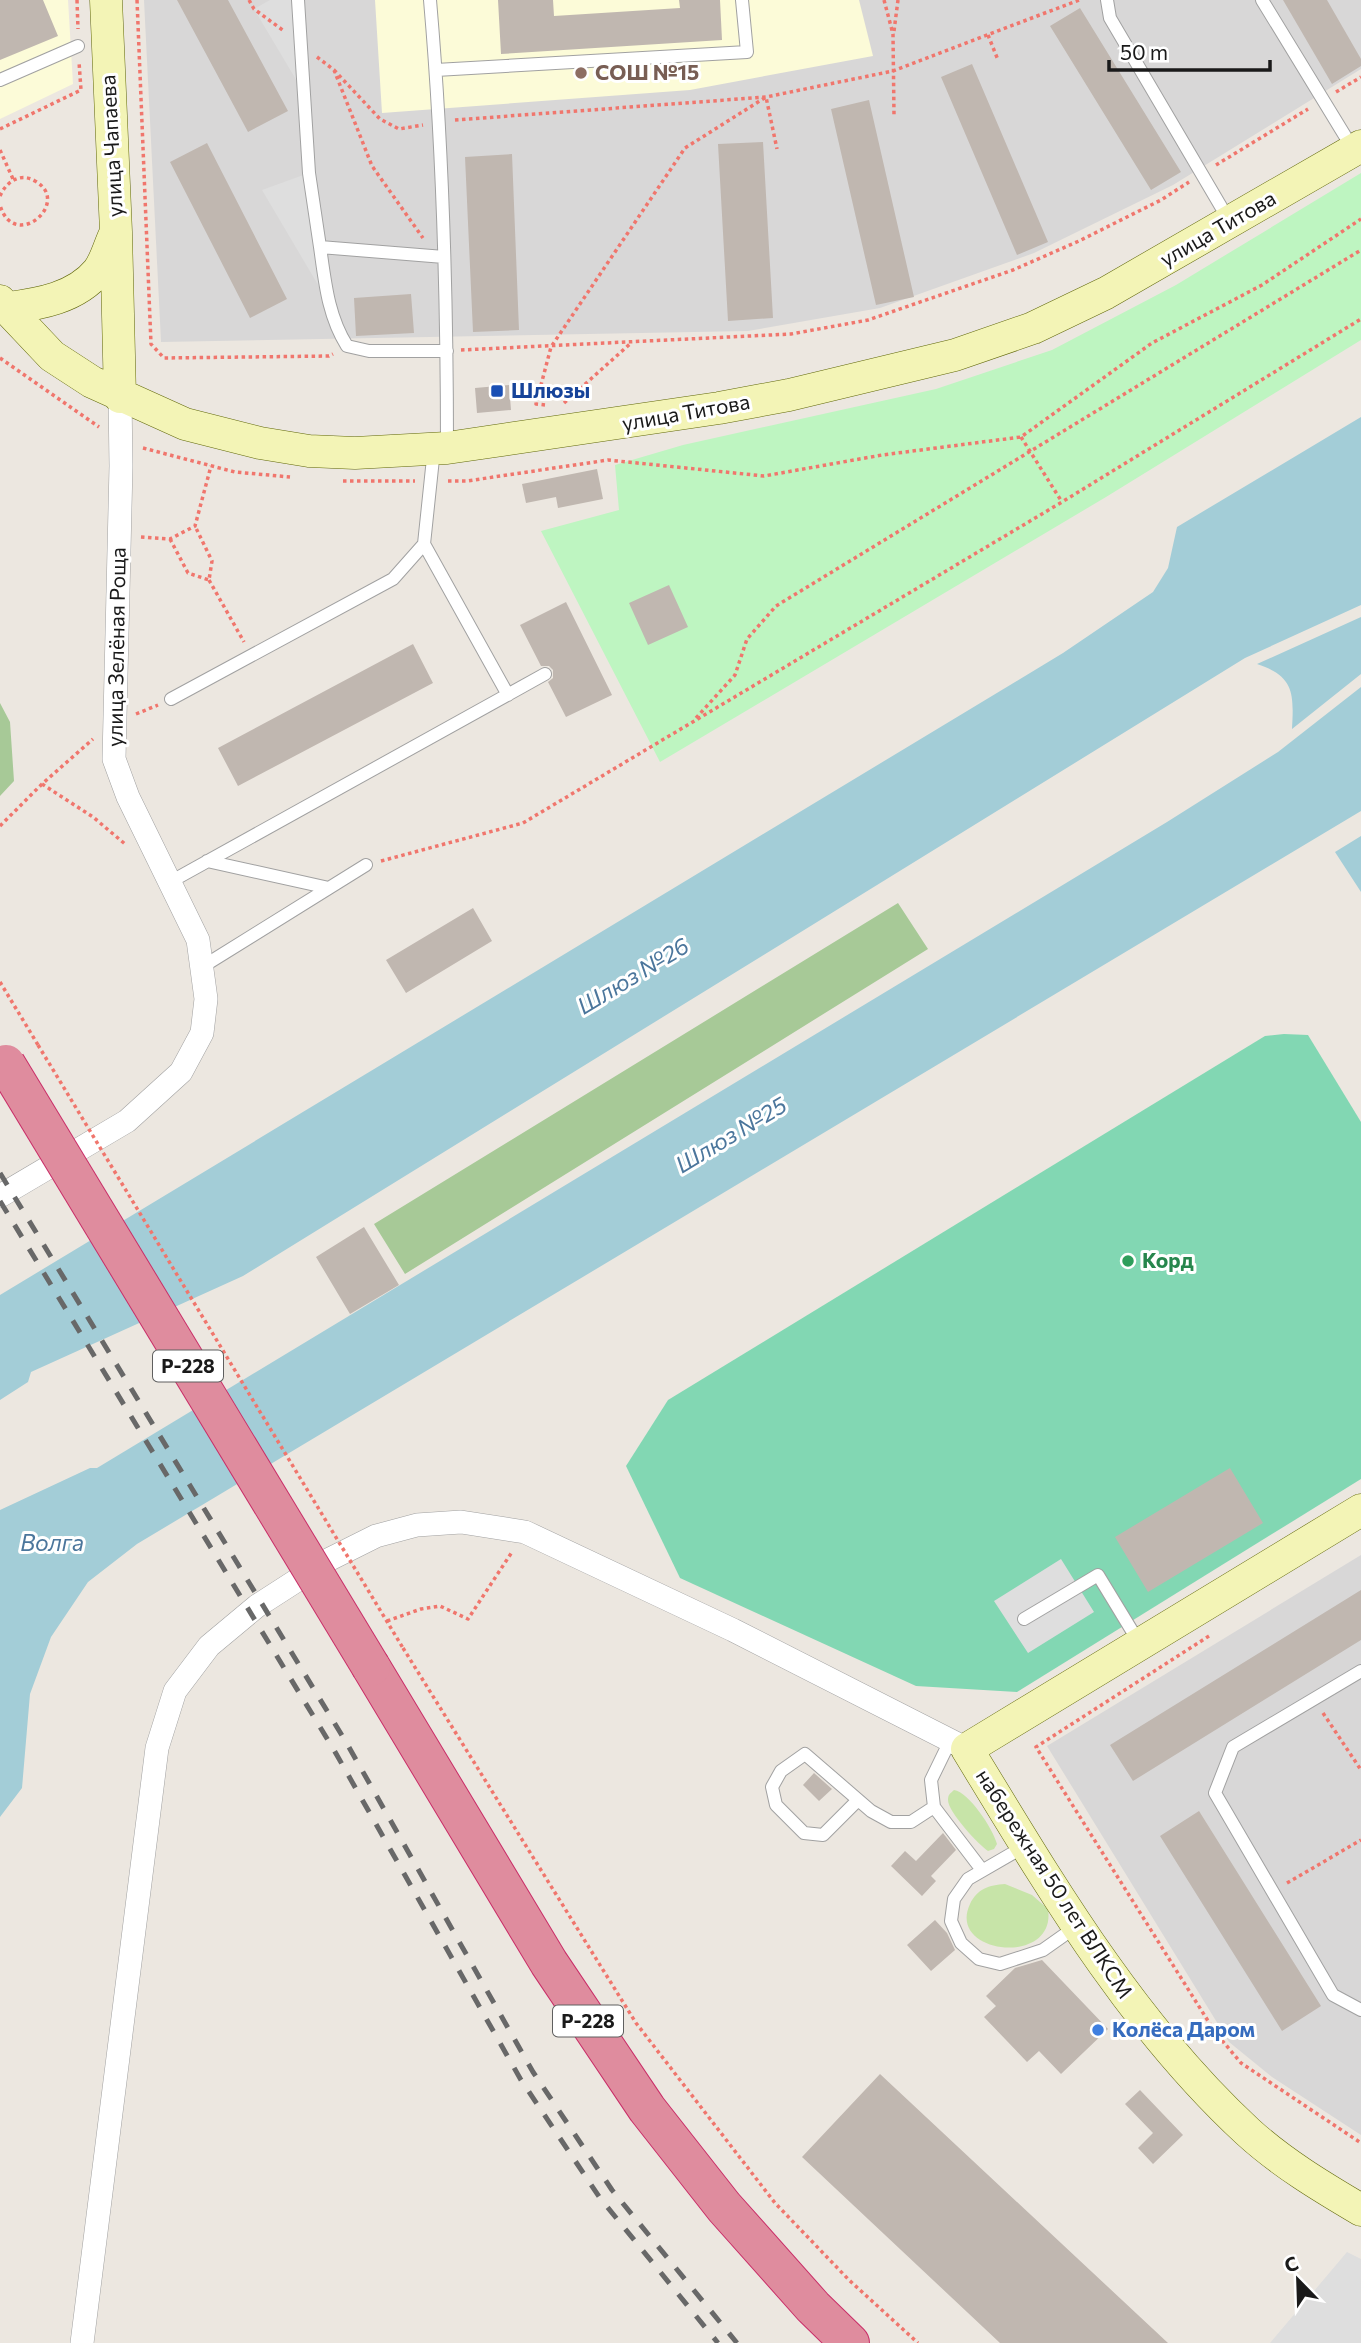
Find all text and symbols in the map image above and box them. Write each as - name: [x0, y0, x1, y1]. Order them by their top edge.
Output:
- scale bar: [1109, 28, 1270, 72]
- text: 50 m: [1120, 39, 1168, 64]
- place label: СОШ №15: [595, 59, 699, 84]
- marker: СОШ №15: [573, 65, 589, 81]
- street label: улица Чапаева: [94, 74, 127, 218]
- street label: улица Титова: [1155, 184, 1280, 271]
- place label: Шлюзы: [511, 377, 590, 402]
- marker: Шлюзы: [489, 383, 505, 399]
- street label: улица Титова: [620, 388, 752, 435]
- street label: улица Зелёная Роща: [101, 547, 130, 747]
- water label: Шлюз №26: [572, 931, 693, 1019]
- water label: Шлюз №25: [670, 1090, 792, 1178]
- place label: Корд: [1142, 1247, 1194, 1272]
- marker: Корд: [1120, 1253, 1136, 1269]
- road number: Р-228: [153, 1350, 223, 1382]
- water label: Волга: [20, 1528, 84, 1556]
- street label: набережная 50 лет ВЛКСМ: [972, 1764, 1139, 2003]
- road number: Р-228: [553, 2006, 623, 2036]
- place label: Колёса Даром: [1112, 2016, 1255, 2041]
- marker: Колёса Даром: [1090, 2022, 1106, 2038]
- north arrow: [1263, 2245, 1333, 2315]
- text: С: [1281, 2251, 1302, 2277]

